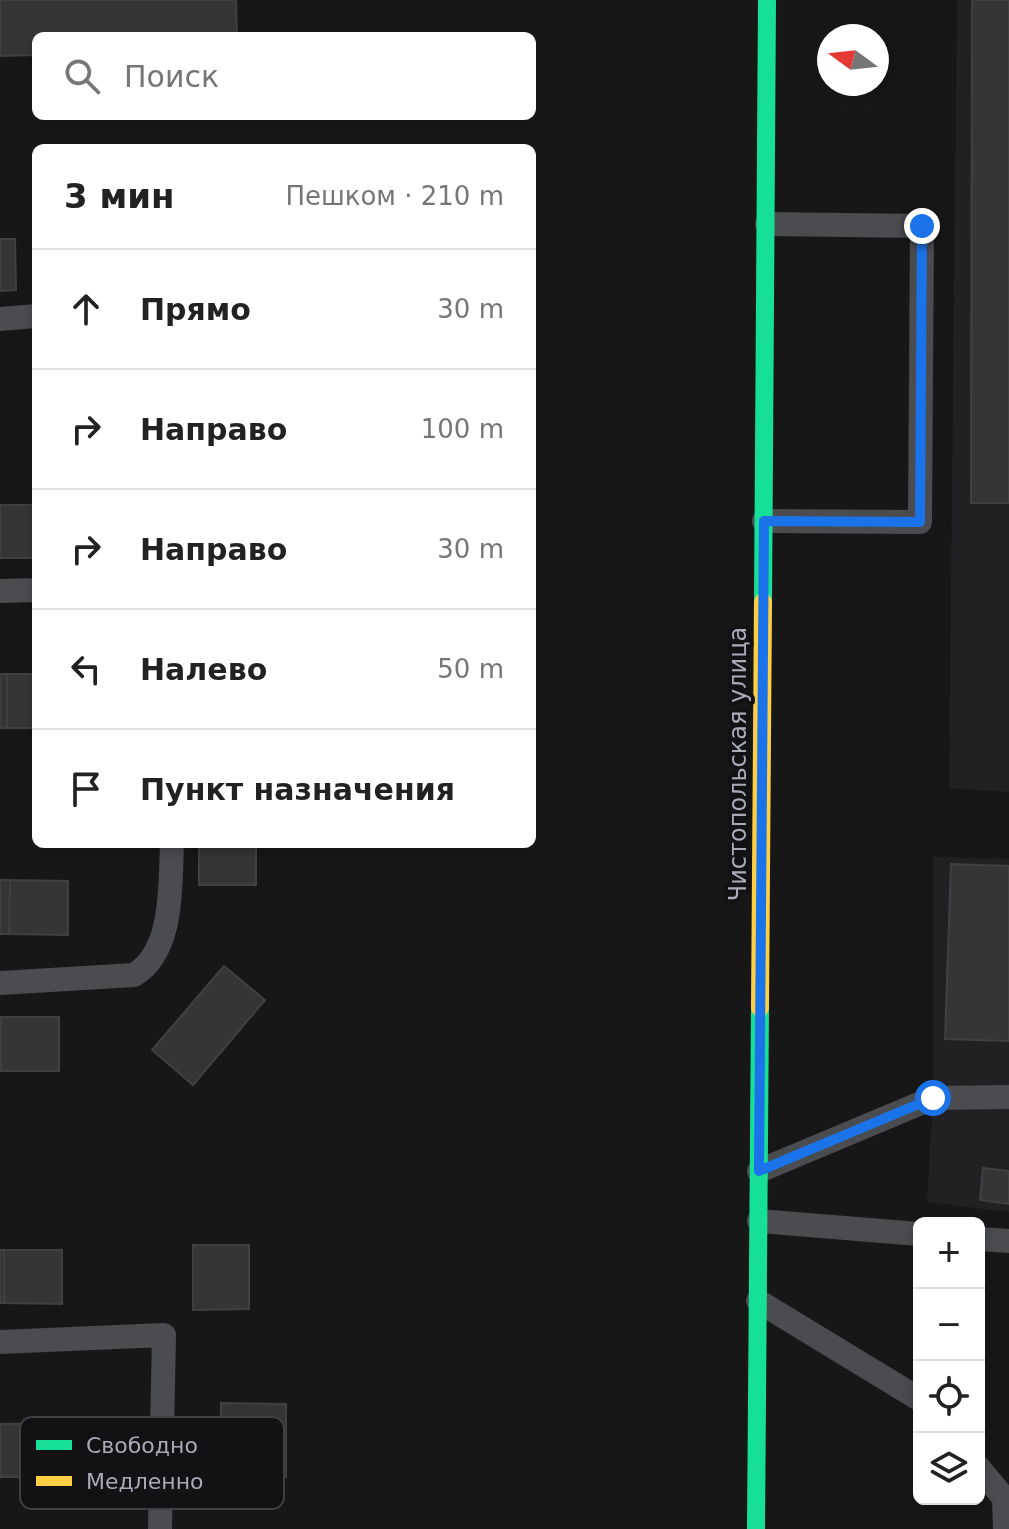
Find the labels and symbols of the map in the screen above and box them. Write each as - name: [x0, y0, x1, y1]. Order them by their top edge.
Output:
- north arrow: [817, 24, 889, 96]
- route end: [904, 208, 940, 244]
- street label: Чистопольская улица: [724, 627, 752, 901]
- route start: [915, 1080, 951, 1116]
- legend: [20, 1417, 284, 1509]
- text: Свободно: [86, 1433, 198, 1458]
- text: Медленно: [86, 1469, 204, 1494]

